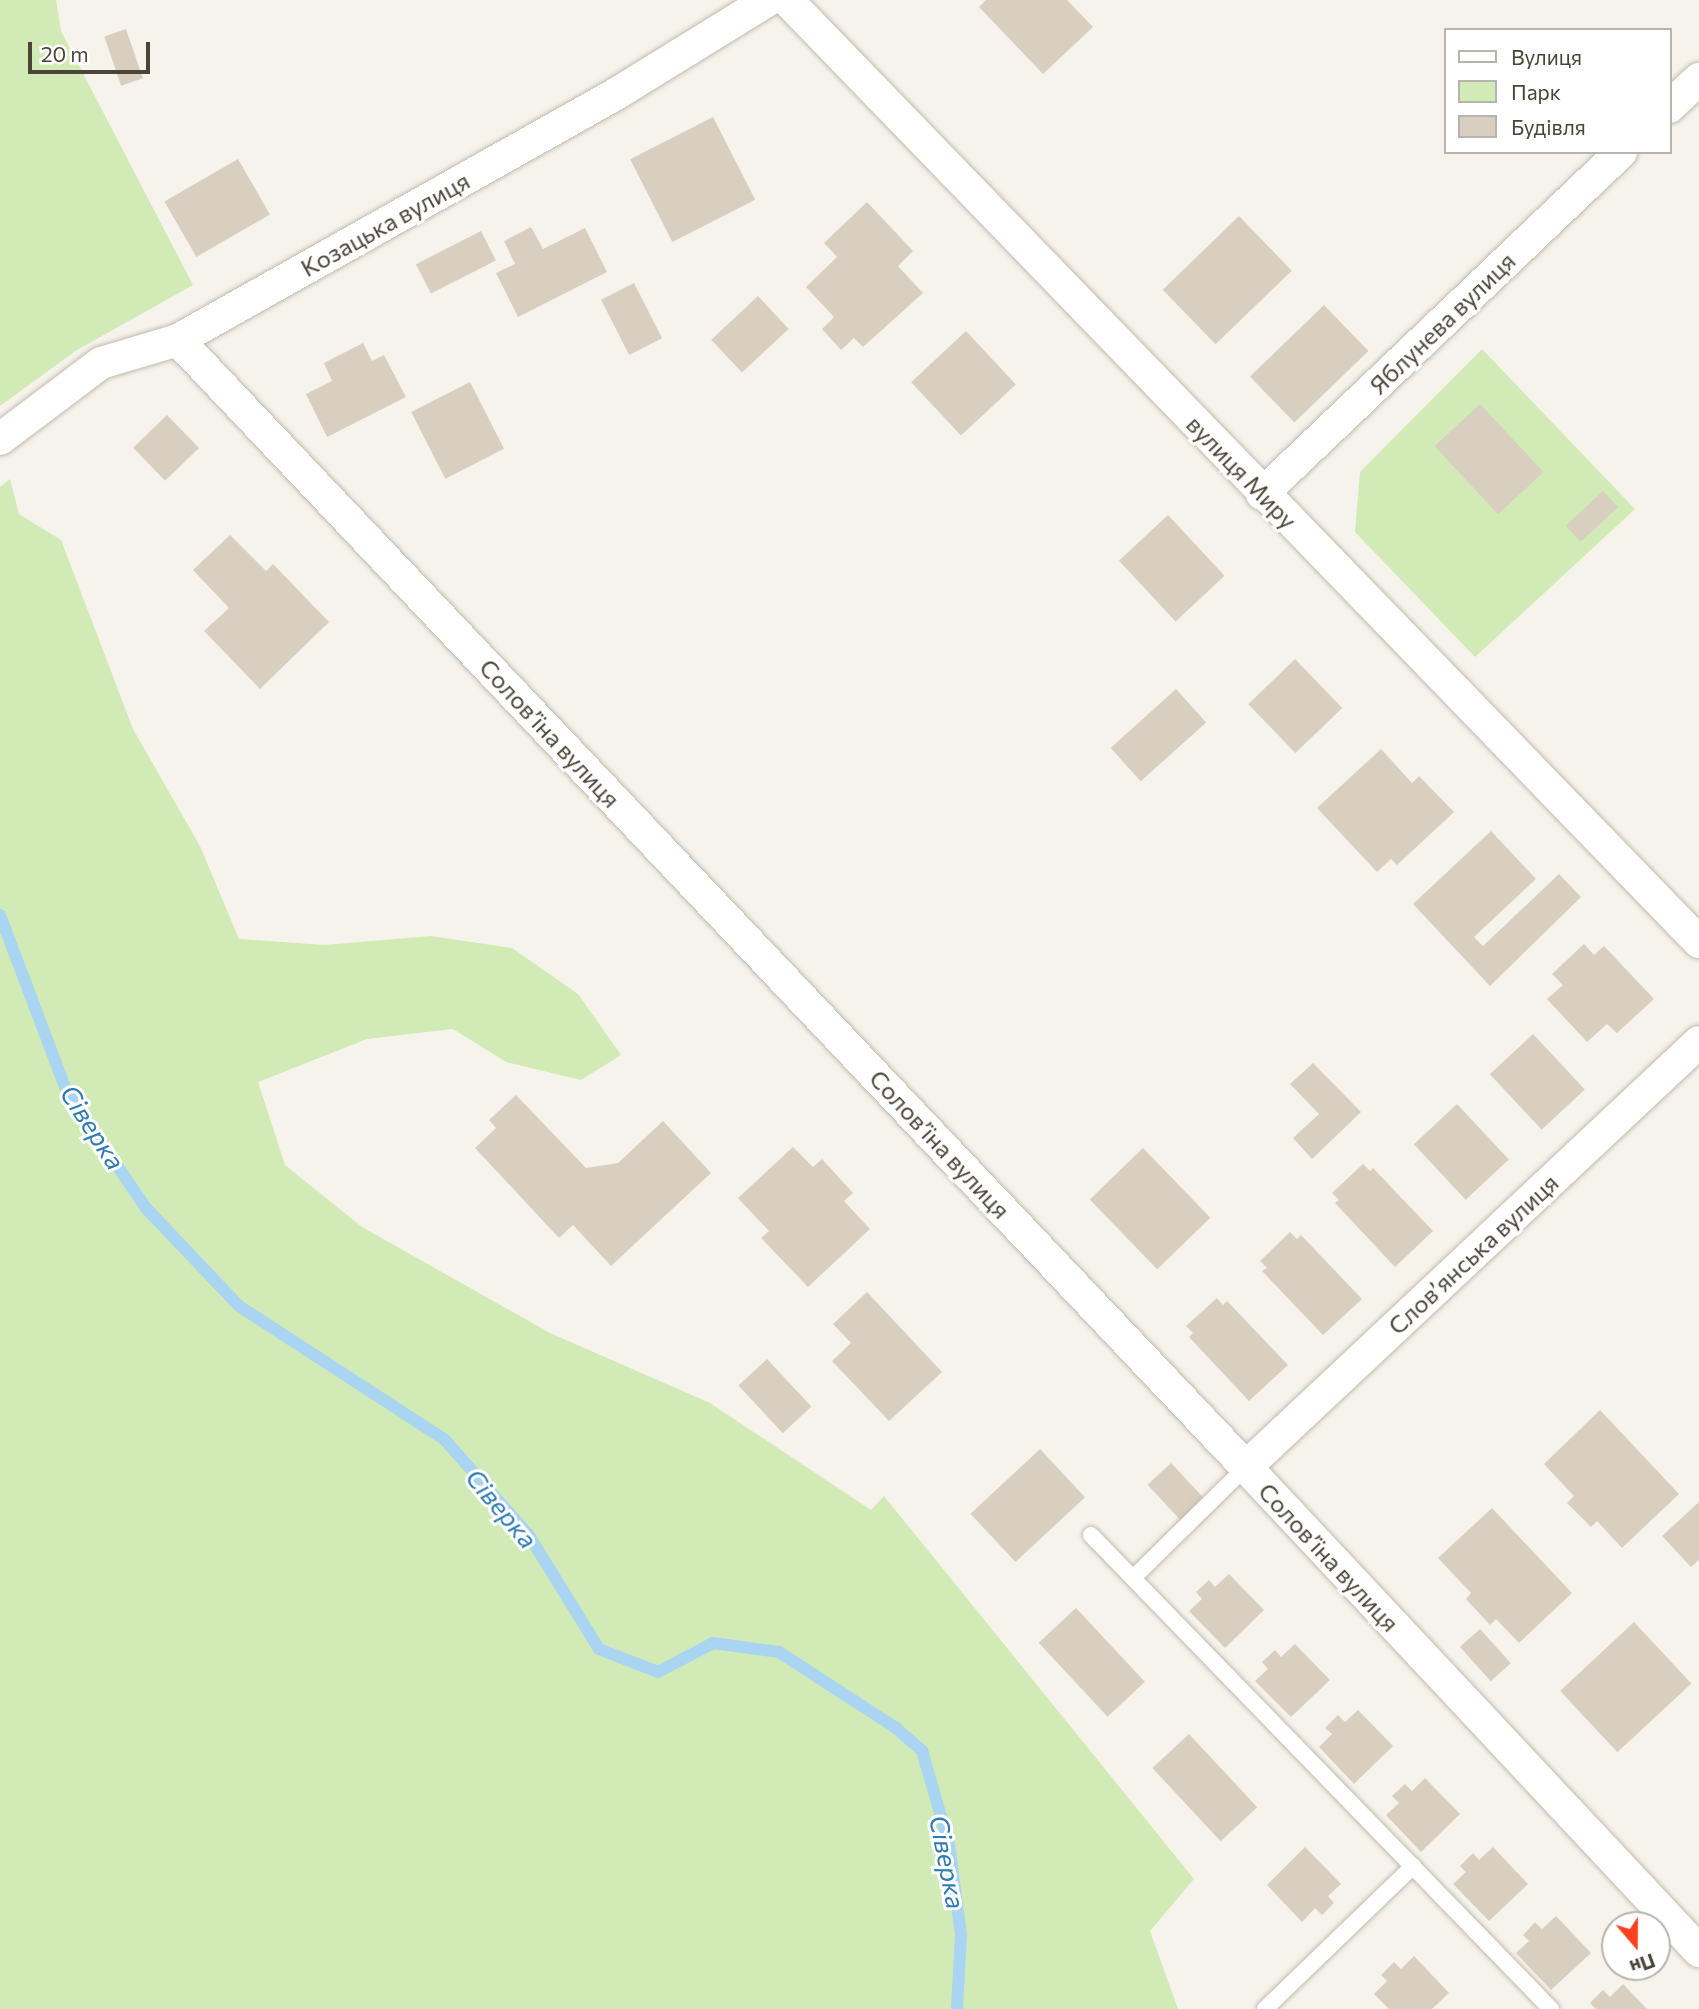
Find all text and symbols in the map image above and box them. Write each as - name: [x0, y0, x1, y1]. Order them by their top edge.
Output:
- scale bar: [32, 28, 154, 72]
- legend: [1444, 28, 1671, 154]
- text: 20 m: [41, 41, 89, 66]
- text: Вулиця: [1511, 44, 1582, 69]
- text: Парк: [1511, 79, 1561, 104]
- text: Будівля: [1511, 114, 1586, 139]
- street label: Козацька вулиця: [296, 166, 474, 282]
- street label: Яблунева вулиця: [1363, 246, 1521, 400]
- street label: вулиця Миру: [1181, 409, 1303, 535]
- street label: Соловʼїна вулиця: [474, 653, 626, 813]
- street label: Соловʼїна вулиця: [864, 1064, 1016, 1224]
- water label: Сіверка: [54, 1079, 132, 1175]
- street label: Словʼянська вулиця: [1382, 1168, 1564, 1340]
- water label: Сіверка: [460, 1462, 544, 1554]
- street label: Соловʼїна вулиця: [1253, 1477, 1405, 1637]
- water label: Сіверка: [924, 1813, 972, 1911]
- north arrow: [1601, 1911, 1671, 1981]
- text: Пн: [1627, 1949, 1658, 1979]

